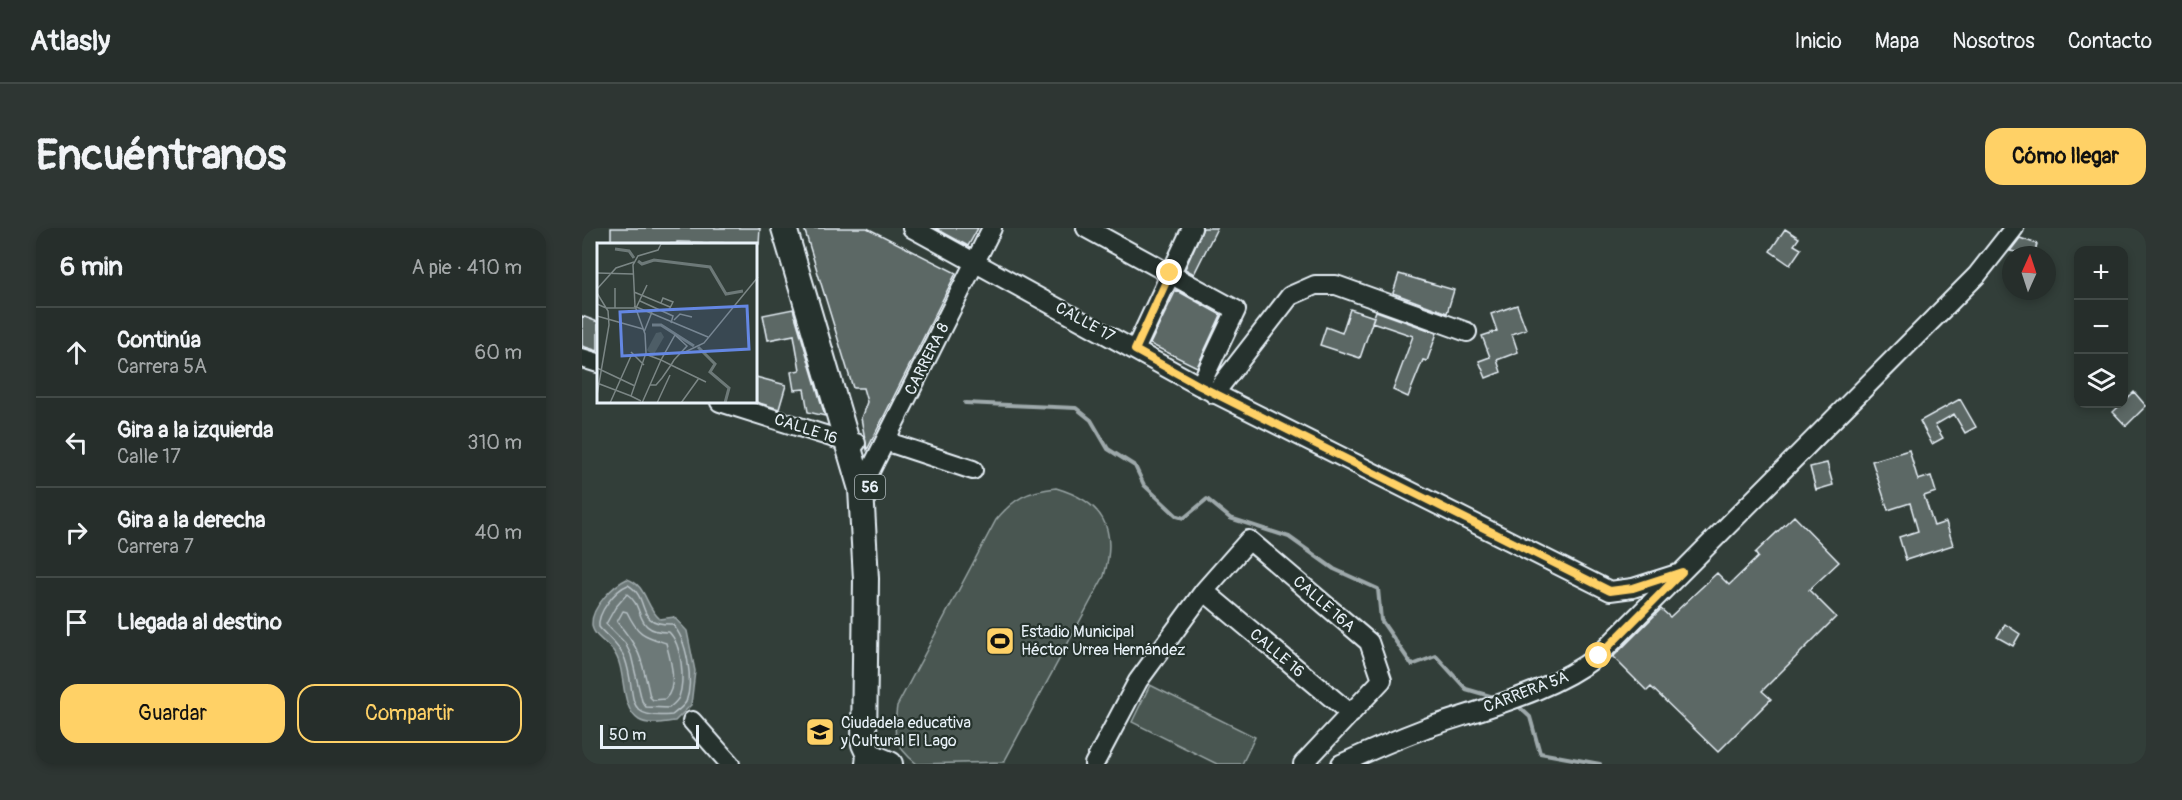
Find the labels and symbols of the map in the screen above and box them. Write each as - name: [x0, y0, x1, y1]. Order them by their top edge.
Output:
- inset map: [597, 243, 758, 404]
- north arrow: [2002, 246, 2056, 300]
- route end: [1156, 259, 1182, 285]
- street label: CALLE 17: [1052, 298, 1119, 347]
- street label: CARRERA 8: [900, 320, 954, 398]
- street label: CALLE 16: [772, 409, 840, 449]
- road number: 56: [855, 475, 885, 499]
- street label: CALLE 16A: [1289, 572, 1359, 636]
- place label: Estadio Municipal Héctor Urrea Hernández: [1021, 622, 1185, 660]
- street label: CALLE 16: [1245, 624, 1309, 682]
- sports icon: Estadio Municipal Héctor Urrea Hernández: [984, 625, 1016, 657]
- route start: [1585, 642, 1611, 668]
- street label: CARRERA 5A: [1481, 667, 1571, 717]
- place label: Ciudadela educativa y Cultural El Lago: [840, 713, 971, 751]
- school or university icon: Ciudadela educativa y Cultural El Lago: [804, 716, 836, 748]
- scale bar: [600, 722, 699, 750]

